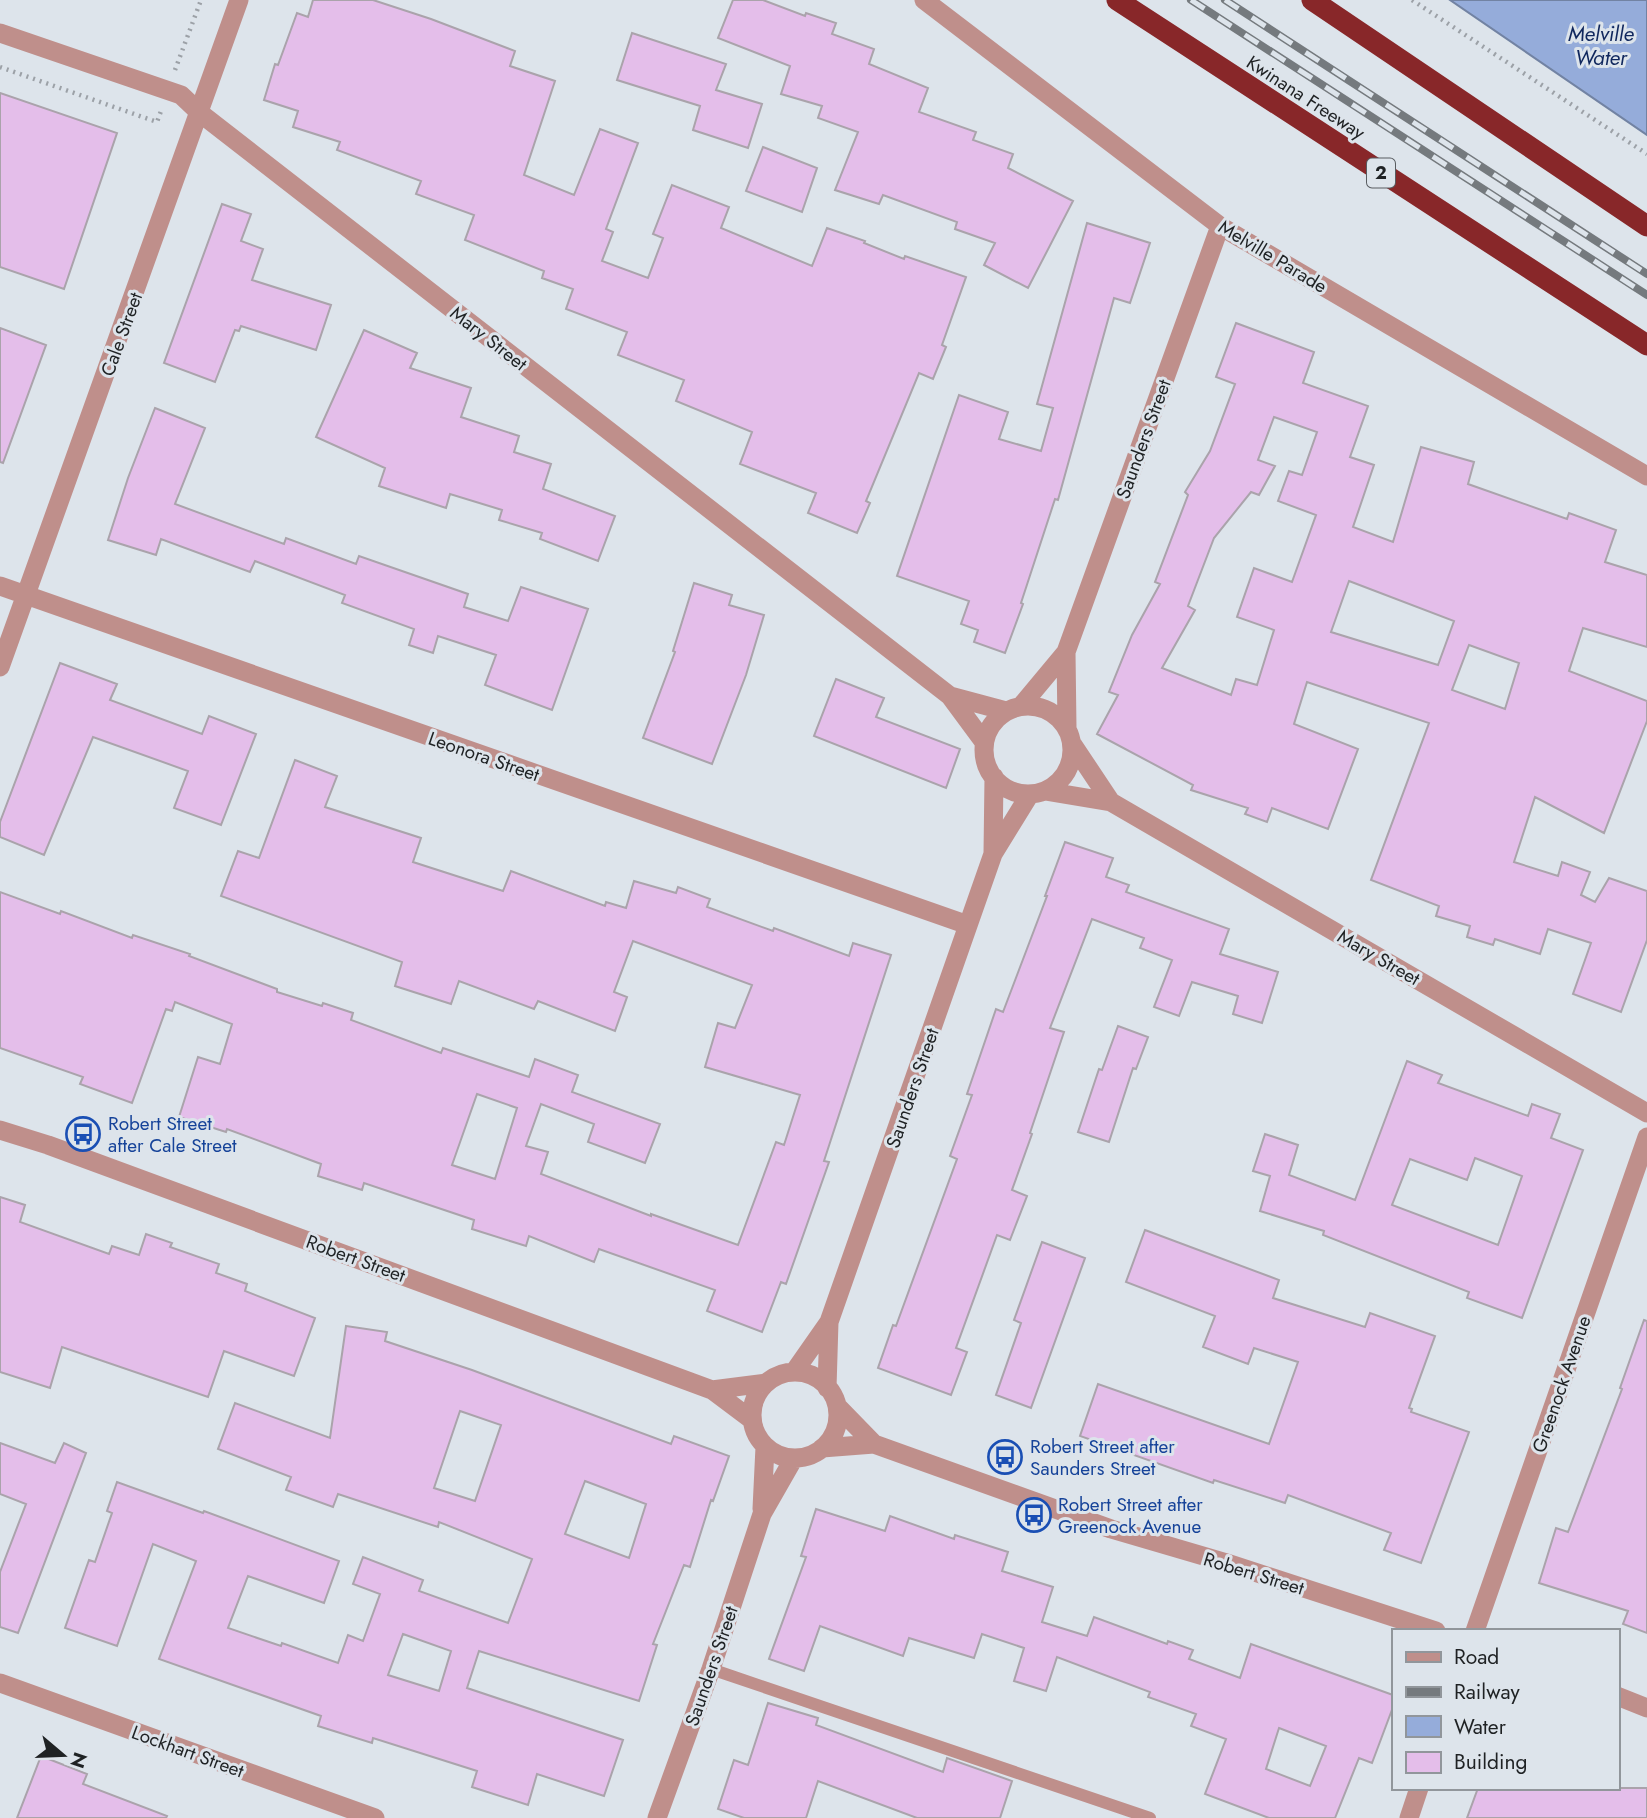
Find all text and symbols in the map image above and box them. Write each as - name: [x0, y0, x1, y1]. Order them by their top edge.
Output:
- water label: Melville Water: [1568, 19, 1634, 73]
- street label: Kwinana Freeway: [1241, 49, 1371, 146]
- road number: 2: [1367, 158, 1395, 188]
- street label: Melville Parade: [1213, 213, 1332, 300]
- street label: Cale Street: [94, 288, 149, 380]
- street label: Mary Street: [445, 300, 533, 377]
- street label: Saunders Street: [1109, 375, 1178, 503]
- street label: Leonora Street: [425, 725, 543, 788]
- street label: Mary Street: [1333, 923, 1425, 992]
- street label: Saunders Street: [879, 1024, 946, 1152]
- place label: Robert Street after Cale Street: [108, 1110, 237, 1159]
- bus stop icon: Robert Street after Cale Street: [64, 1115, 102, 1153]
- street label: Robert Street: [302, 1228, 410, 1289]
- street label: Greenock Avenue: [1525, 1312, 1598, 1456]
- place label: Robert Street after Saunders Street: [1030, 1433, 1175, 1482]
- bus stop icon: Robert Street after Saunders Street: [986, 1438, 1024, 1476]
- place label: Robert Street after Greenock Avenue: [1058, 1491, 1203, 1540]
- bus stop icon: Robert Street after Greenock Avenue: [1015, 1496, 1053, 1534]
- street label: Robert Street: [1200, 1545, 1308, 1602]
- street label: Saunders Street: [678, 1602, 745, 1730]
- legend: [1392, 1629, 1619, 1790]
- text: Road: [1454, 1642, 1499, 1672]
- text: Railway: [1454, 1677, 1520, 1707]
- text: Water: [1454, 1712, 1507, 1742]
- street label: Lockhart Street: [128, 1719, 248, 1784]
- north arrow: [28, 1720, 98, 1790]
- text: Building: [1454, 1747, 1527, 1777]
- text: N: [63, 1749, 94, 1772]

